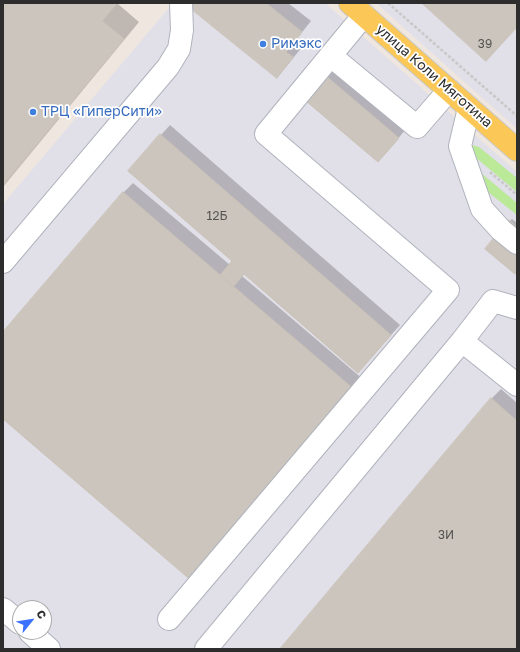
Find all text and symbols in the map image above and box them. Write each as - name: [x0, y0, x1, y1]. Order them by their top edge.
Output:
- street label: улица Коли Мяготина: [372, 21, 496, 131]
- place label: Римэкс: [271, 36, 322, 52]
- house number: 39: [478, 37, 492, 51]
- marker: Римэкс: [258, 39, 268, 49]
- place label: ТРЦ «ГиперСити»: [41, 104, 162, 120]
- marker: ТРЦ «ГиперСити»: [28, 107, 38, 117]
- house number: 12Б: [207, 209, 227, 223]
- house number: 3И: [438, 528, 454, 542]
- north arrow: [12, 600, 52, 640]
- text: С: [34, 608, 50, 621]

